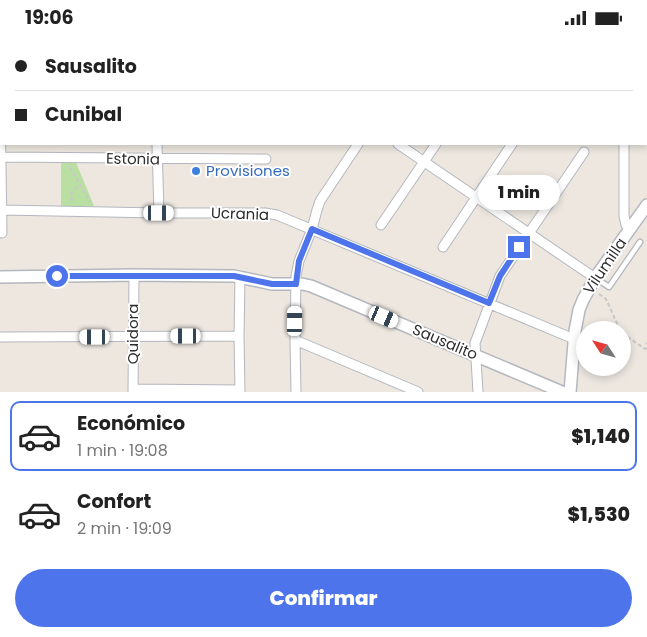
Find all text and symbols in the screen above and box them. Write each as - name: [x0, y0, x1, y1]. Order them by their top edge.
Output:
- text: 19:06: [25, 4, 74, 31]
- text: Sausalito: [45, 53, 137, 80]
- text: Cunibal: [45, 101, 122, 128]
- street label: Estonia: [106, 148, 160, 169]
- place label: Provisiones: [206, 160, 290, 181]
- marker: Provisiones: [190, 165, 202, 177]
- callout: 1 min: [478, 175, 560, 209]
- text: 1 min: [498, 181, 540, 204]
- street label: Ucrania: [210, 202, 270, 225]
- car: [144, 206, 174, 221]
- street label: Vilumilla: [578, 233, 631, 298]
- route end: [508, 236, 530, 258]
- route start: [46, 265, 68, 287]
- street label: Quidora: [122, 304, 143, 364]
- car: [367, 304, 400, 330]
- car: [287, 306, 302, 336]
- street label: Sausalito: [409, 318, 481, 365]
- north arrow: [576, 321, 631, 376]
- map controls: [576, 321, 631, 376]
- car: [171, 329, 201, 344]
- car: [80, 330, 110, 345]
- text: Económico: [77, 410, 185, 437]
- icon: car: [17, 414, 62, 459]
- text: $1,140: [571, 423, 630, 450]
- text: 1 min · 19:08: [77, 439, 168, 462]
- text: Confort: [77, 488, 151, 515]
- icon: car: [17, 492, 62, 537]
- text: $1,530: [568, 501, 630, 528]
- text: 2 min · 19:09: [77, 517, 172, 540]
- button: Confirmar: [15, 569, 632, 627]

